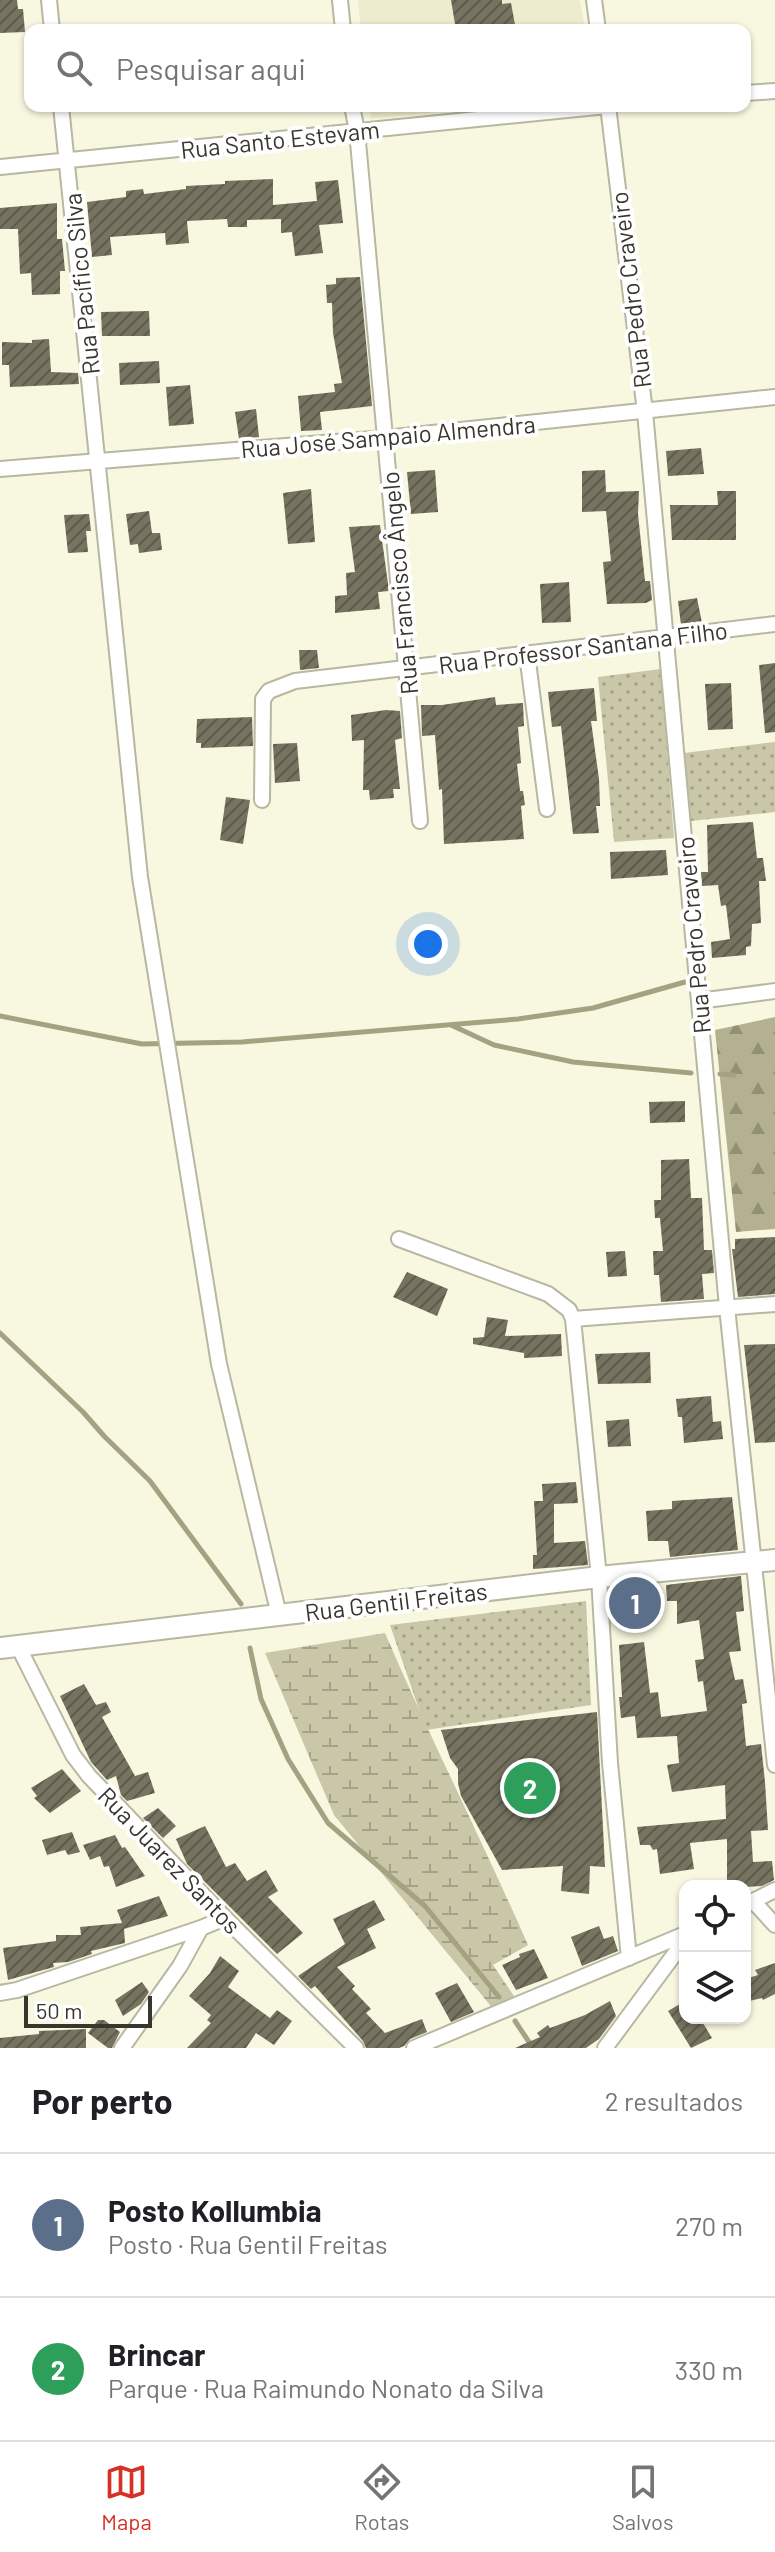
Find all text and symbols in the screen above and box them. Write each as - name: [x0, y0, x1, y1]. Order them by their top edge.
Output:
- search box: [24, 24, 751, 112]
- icon: search: [52, 46, 96, 90]
- text: Pesquisar aqui: [116, 50, 306, 86]
- street label: Rua Santo Estevam: [179, 114, 381, 164]
- street label: Rua Pedro Craveiro: [604, 190, 656, 390]
- street label: Rua Pacífico Silva: [57, 192, 105, 376]
- street label: Rua José Sampaio Almendra: [239, 409, 537, 463]
- street label: Rua Francisco Ângelo: [375, 470, 423, 696]
- street label: Rua Professor Santana Filho: [437, 615, 729, 679]
- street label: Rua Pedro Craveiro: [670, 835, 716, 1035]
- your location: [408, 924, 448, 964]
- pin: 1: [609, 1573, 661, 1633]
- street label: Rua Gentil Freitas: [303, 1575, 489, 1627]
- pin: 2: [504, 1758, 556, 1818]
- street label: Rua Juarez Santos: [93, 1781, 247, 1939]
- map controls: [679, 1880, 751, 2024]
- button: locate: [679, 1880, 751, 1952]
- button: layers: [679, 1952, 751, 2024]
- scale bar: [24, 1992, 152, 2028]
- text: 50 m: [36, 1997, 82, 2023]
- text: Por perto: [32, 2080, 173, 2121]
- text: 2 resultados: [605, 2085, 743, 2116]
- text: Posto Kollumbia: [108, 2192, 322, 2228]
- text: 1: [53, 2210, 63, 2241]
- text: 270 m: [675, 2210, 743, 2241]
- text: Posto · Rua Gentil Freitas: [108, 2228, 388, 2259]
- text: Brincar: [108, 2336, 206, 2372]
- text: 2: [51, 2354, 65, 2385]
- text: 330 m: [675, 2354, 743, 2385]
- text: Parque · Rua Raimundo Nonato da Silva: [108, 2372, 544, 2403]
- tab: Mapa: [101, 2460, 152, 2534]
- tab: Rotas: [354, 2460, 409, 2534]
- tab: Salvos: [612, 2460, 674, 2534]

